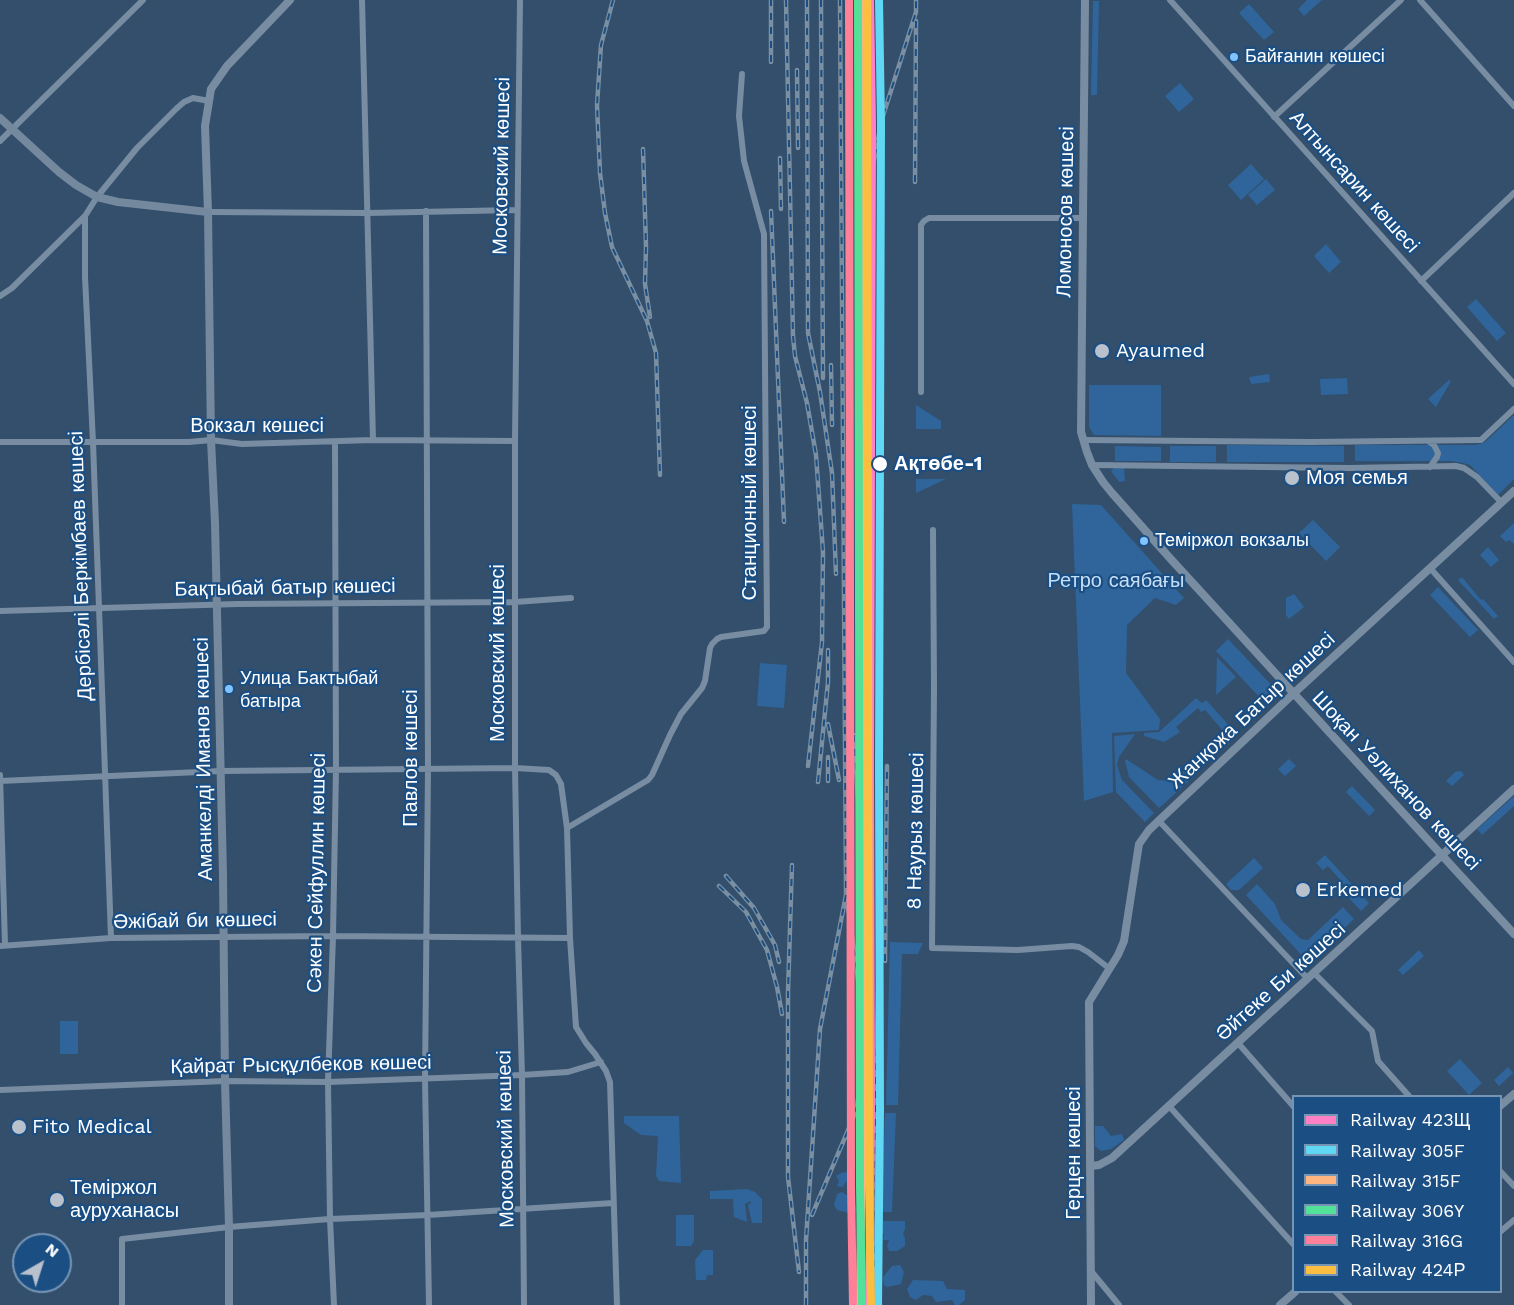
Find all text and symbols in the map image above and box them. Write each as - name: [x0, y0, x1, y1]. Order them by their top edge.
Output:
- place label: Байғанин көшесі: [1245, 46, 1385, 68]
- marker: Байғанин көшесі: [1228, 51, 1240, 63]
- street label: Московский көшесі: [488, 77, 516, 255]
- street label: Алтынсарин көшесі: [1284, 106, 1424, 258]
- street label: Ломоносов көшесі: [1053, 126, 1079, 298]
- place label: Ayaumed: [1116, 339, 1205, 363]
- marker: Ayaumed: [1093, 342, 1111, 360]
- street label: Станционный көшесі: [738, 405, 762, 601]
- street label: Вокзал көшесі: [190, 414, 324, 438]
- street label: Дербісәлі Беркімбаев көшесі: [64, 431, 98, 701]
- place label: Ақтөбе-1: [894, 452, 982, 476]
- marker: Ақтөбе-1: [871, 455, 889, 473]
- place label: Моя семья: [1306, 466, 1408, 490]
- marker: Моя семья: [1283, 469, 1301, 487]
- place label: Теміржол вокзалы: [1155, 530, 1309, 552]
- marker: Теміржол вокзалы: [1138, 535, 1150, 547]
- street label: Московский көшесі: [486, 564, 510, 742]
- park label: Ретро саябағы: [1048, 569, 1184, 593]
- street label: Бақтыбай батыр көшесі: [174, 574, 396, 602]
- street label: Жанқожа Батыр көшесі: [1164, 628, 1340, 794]
- street label: Аманкелді Иманов көшесі: [190, 637, 218, 881]
- place label: Улица Бактыбай батыра: [240, 668, 378, 710]
- marker: Улица Бактыбай батыра: [223, 683, 235, 695]
- street label: Шоқан Уәлиханов көшесі: [1307, 687, 1485, 875]
- street label: Павлов көшесі: [399, 689, 423, 827]
- street label: 8 Наурыз көшесі: [903, 752, 929, 910]
- street label: Сәкен Сейфуллин көшесі: [303, 753, 331, 993]
- place label: Erkemed: [1316, 878, 1403, 902]
- marker: Erkemed: [1294, 881, 1312, 899]
- street label: Әжібай би көшесі: [113, 908, 277, 934]
- street label: Әйтеке Би көшесі: [1211, 918, 1351, 1046]
- street label: Московский көшесі: [492, 1050, 520, 1228]
- street label: Қайрат Рысқұлбеков көшесі: [170, 1051, 432, 1079]
- street label: Герцен көшесі: [1062, 1086, 1086, 1220]
- legend: [1292, 1095, 1502, 1293]
- text: Railway 423Щ: [1350, 1109, 1471, 1130]
- place label: Fito Medical: [32, 1115, 152, 1139]
- marker: Fito Medical: [10, 1118, 28, 1136]
- text: Railway 305F: [1350, 1140, 1465, 1161]
- text: Railway 315F: [1350, 1170, 1461, 1191]
- place label: Теміржол ауруханасы: [70, 1176, 179, 1223]
- marker: Теміржол ауруханасы: [48, 1191, 66, 1209]
- text: Railway 306Y: [1350, 1200, 1464, 1221]
- text: Railway 316G: [1350, 1230, 1463, 1251]
- north arrow: [12, 1233, 72, 1293]
- text: N: [42, 1239, 63, 1261]
- text: Railway 424Р: [1350, 1259, 1466, 1280]

